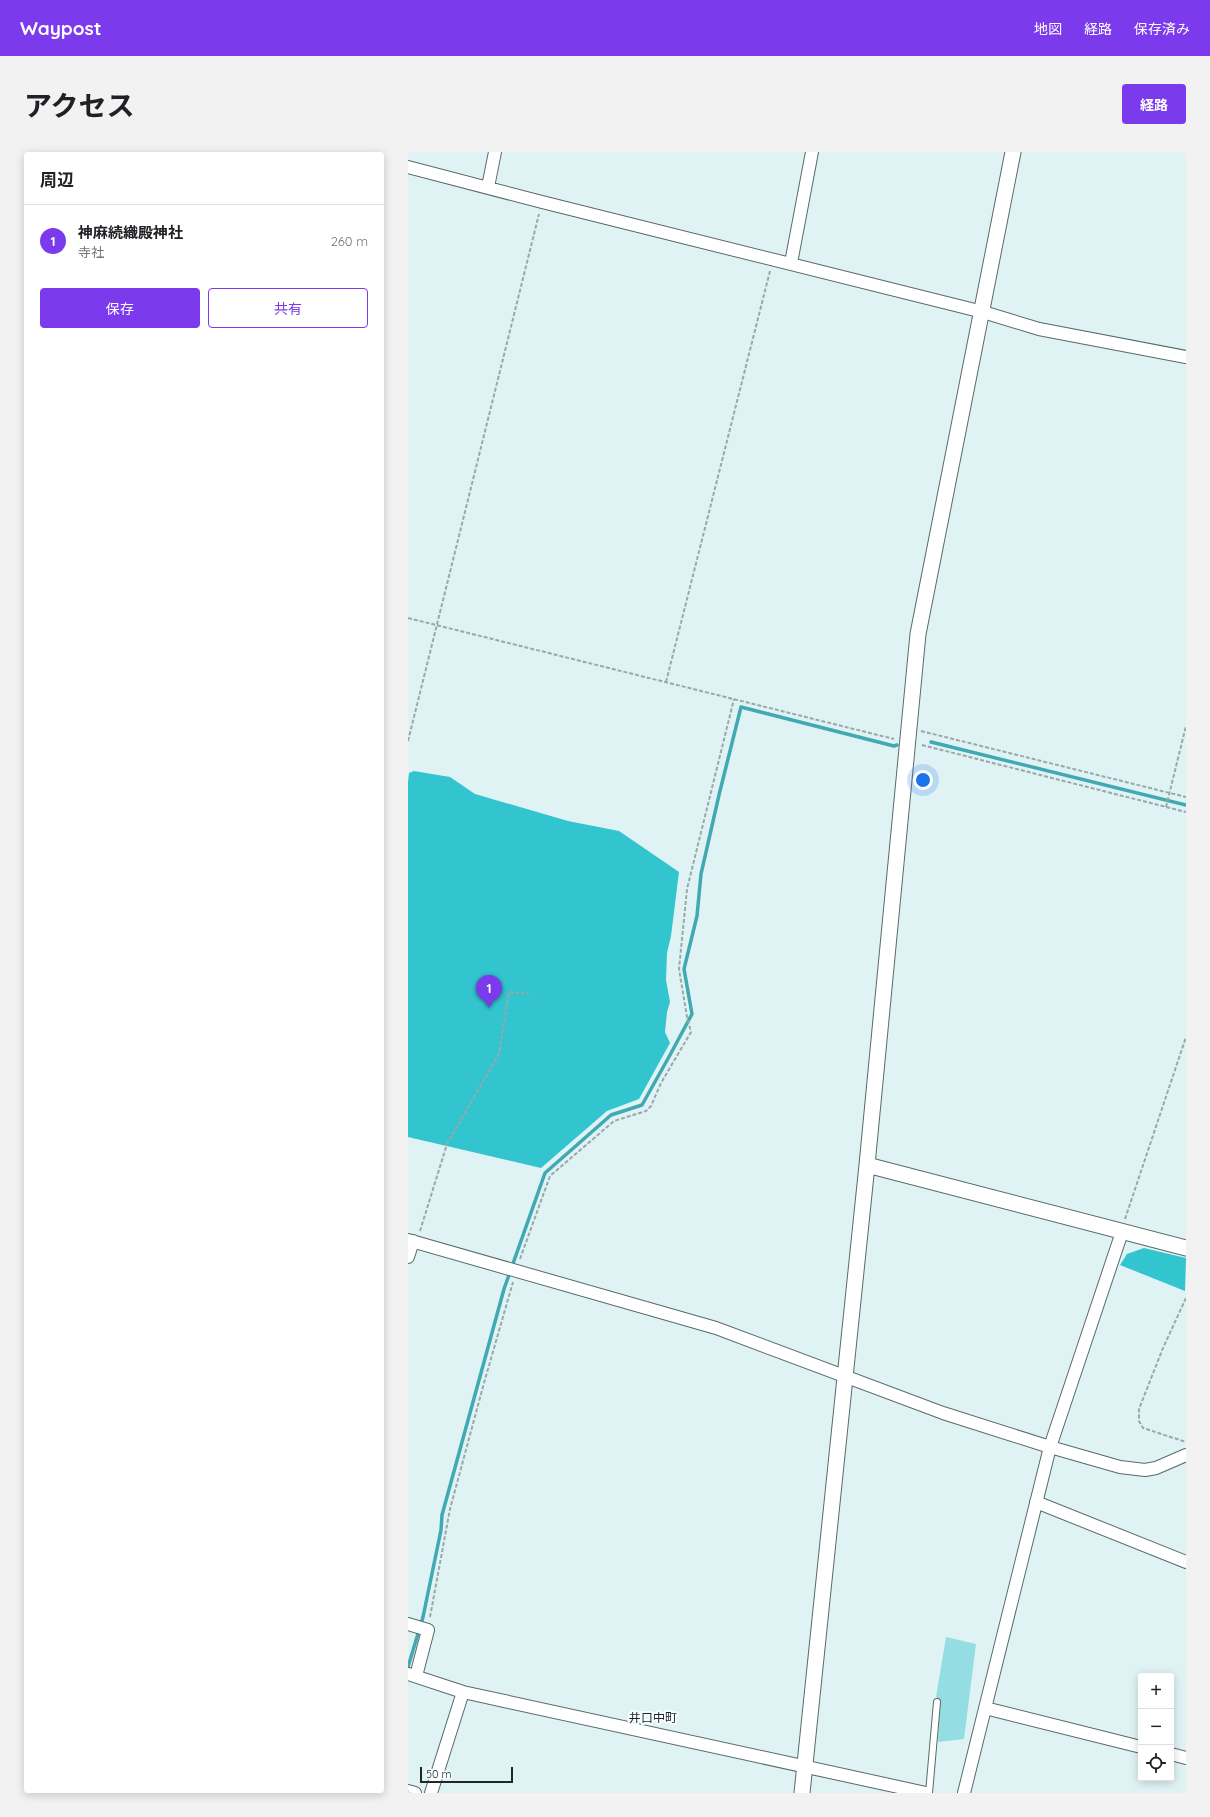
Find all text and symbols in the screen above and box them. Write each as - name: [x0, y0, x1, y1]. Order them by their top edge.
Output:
- text: Waypost: [20, 16, 102, 40]
- text: 地図: [1034, 20, 1062, 38]
- text: 経路: [1084, 20, 1112, 38]
- text: 保存済み: [1134, 20, 1190, 38]
- button: 経路: [1122, 84, 1186, 124]
- text: アクセス: [24, 88, 135, 123]
- text: 周辺: [40, 169, 74, 190]
- text: 神麻続織殿神社: [78, 223, 183, 242]
- text: 1: [50, 233, 56, 249]
- text: 260 m: [331, 233, 368, 249]
- text: 寺社: [78, 244, 104, 260]
- button: 保存: [40, 288, 200, 328]
- button: 共有: [208, 288, 368, 328]
- your location: [913, 770, 933, 790]
- pin: 1: [476, 975, 502, 1008]
- map controls: [1138, 1673, 1174, 1781]
- button: +: [1138, 1673, 1174, 1709]
- button: −: [1138, 1709, 1174, 1745]
- district label: 井口中町: [629, 1710, 677, 1725]
- button: locate: [1138, 1745, 1174, 1781]
- scale bar: [420, 1765, 513, 1784]
- text: 50 m: [426, 1767, 452, 1781]

